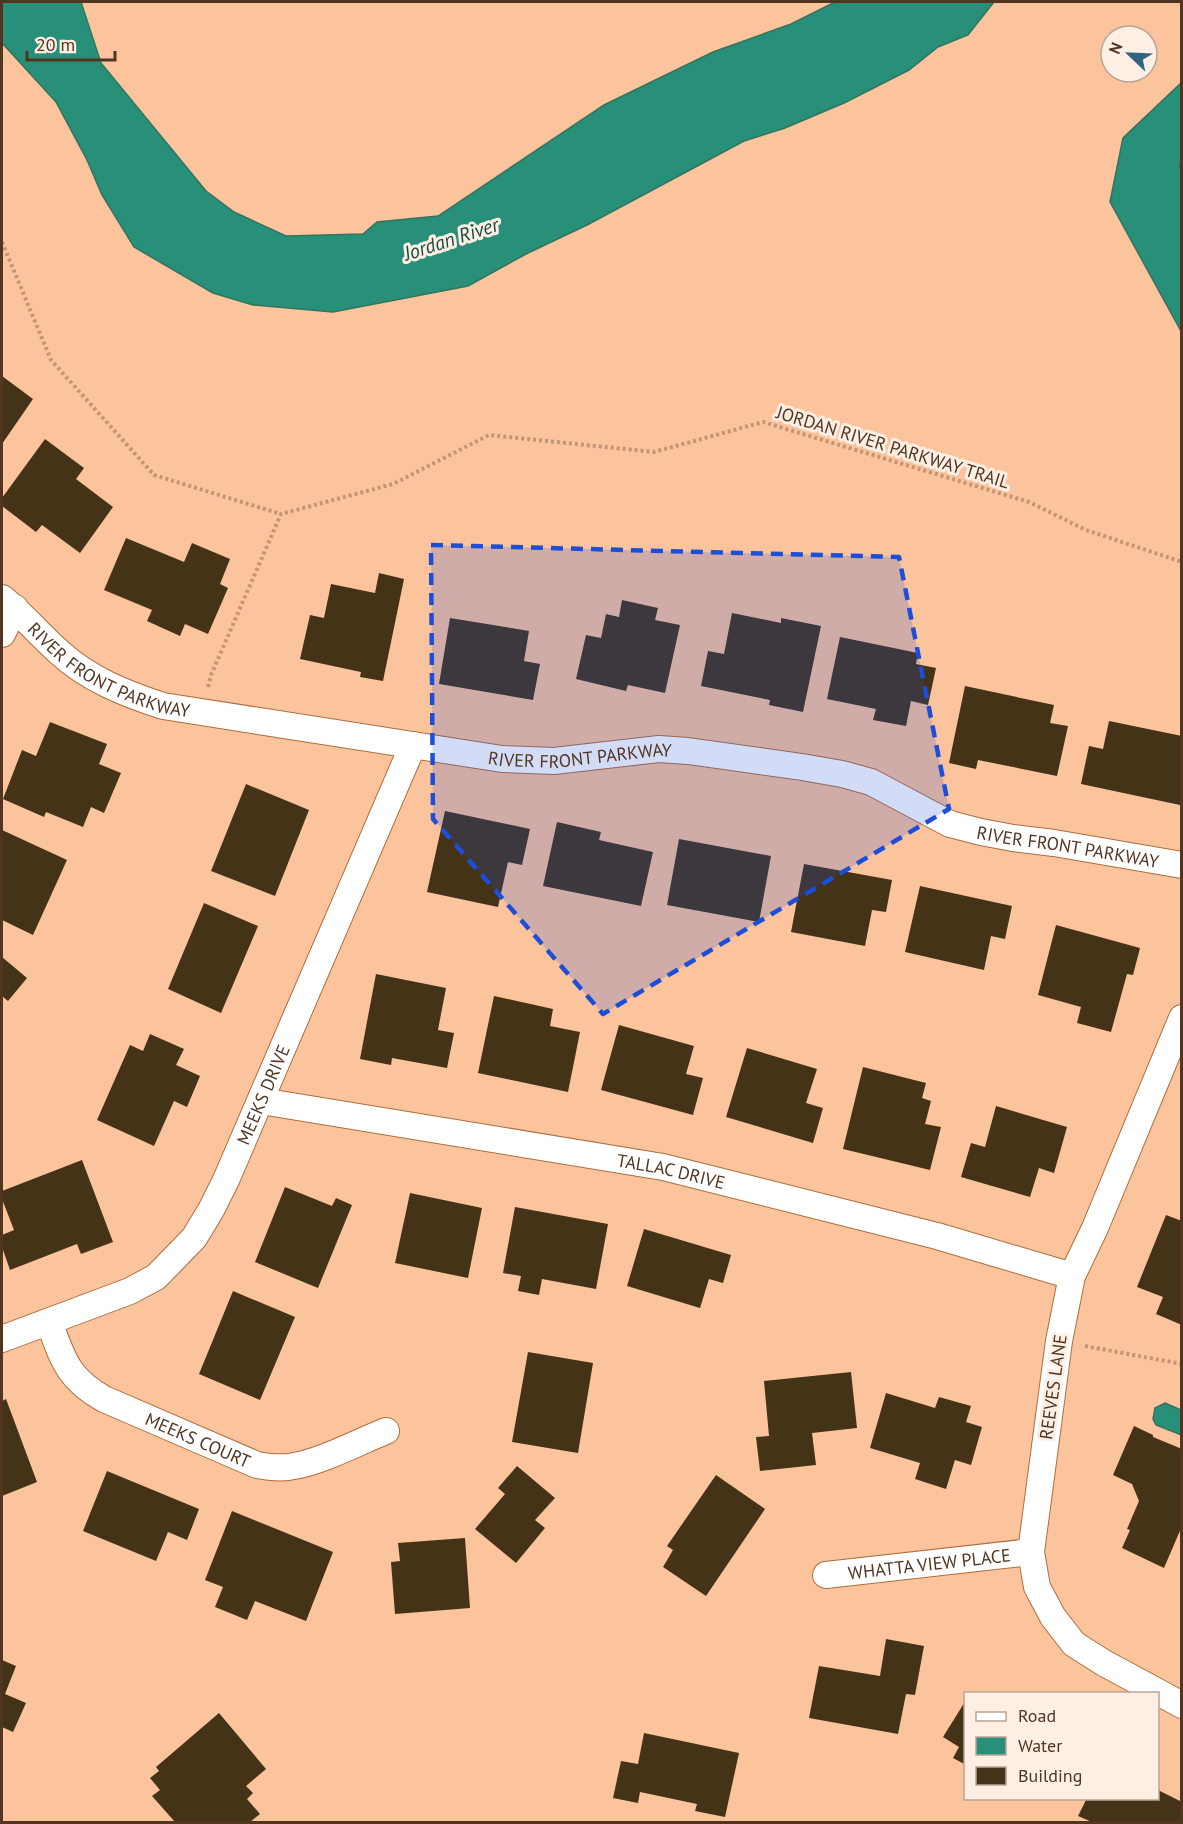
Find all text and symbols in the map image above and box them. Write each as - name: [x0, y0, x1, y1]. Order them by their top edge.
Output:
- scale bar: [27, 24, 116, 62]
- north arrow: [1099, 24, 1159, 84]
- text: 20 m: [36, 33, 75, 56]
- text: N: [1104, 39, 1126, 57]
- water label: Jordan River: [398, 211, 503, 267]
- street label: JORDAN RIVER PARKWAY TRAIL: [773, 400, 1012, 493]
- street label: RIVER FRONT PARKWAY: [23, 617, 192, 722]
- street label: RIVER FRONT PARKWAY: [487, 737, 672, 773]
- street label: RIVER FRONT PARKWAY: [975, 820, 1161, 872]
- street label: MEEKS DRIVE: [231, 1041, 294, 1148]
- street label: TALLAC DRIVE: [615, 1148, 728, 1194]
- street label: REEVES LANE: [1034, 1333, 1072, 1441]
- street label: MEEKS COURT: [142, 1407, 254, 1472]
- street label: WHATTA VIEW PLACE: [847, 1543, 1012, 1584]
- legend: [964, 1692, 1159, 1800]
- text: Road: [1018, 1704, 1056, 1727]
- text: Water: [1018, 1734, 1062, 1757]
- text: Building: [1018, 1764, 1082, 1787]

